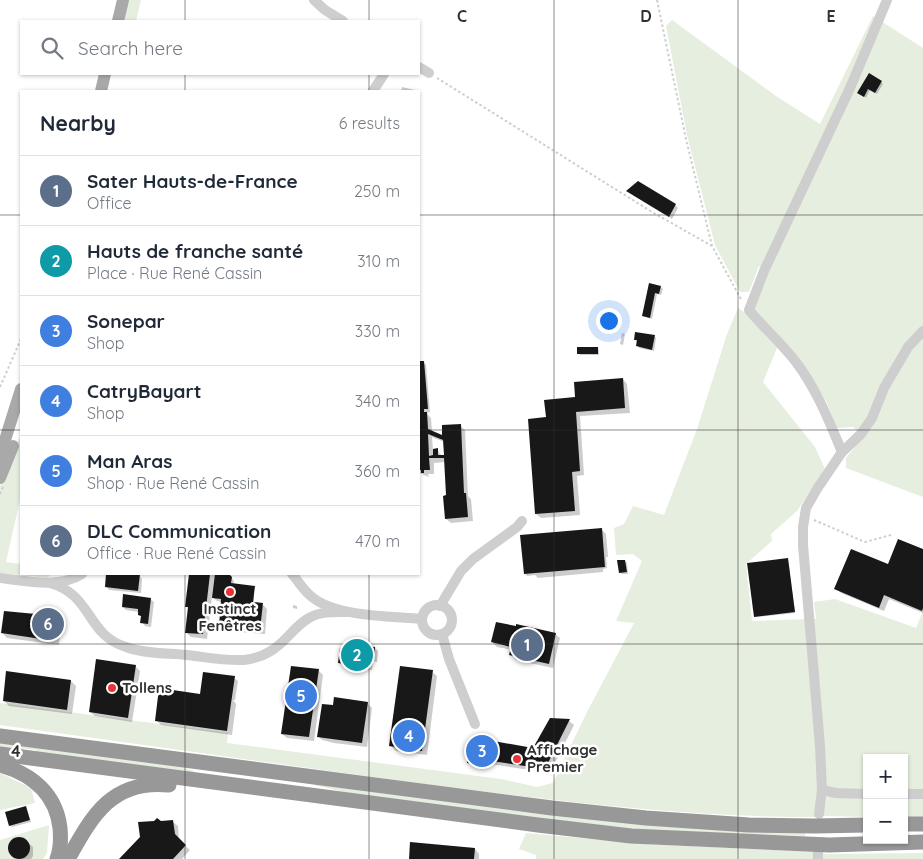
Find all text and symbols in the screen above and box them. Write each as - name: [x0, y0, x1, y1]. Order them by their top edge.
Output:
- text: C: [457, 6, 467, 26]
- text: D: [640, 6, 652, 26]
- text: E: [826, 6, 836, 26]
- search box: [20, 20, 420, 75]
- icon: search: [38, 34, 66, 62]
- text: Search here: [78, 36, 183, 60]
- text: Nearby: [40, 110, 116, 136]
- text: 6 results: [339, 113, 400, 133]
- text: Sater Hauts-de-France: [87, 169, 298, 193]
- text: 1: [53, 181, 59, 201]
- text: 250 m: [354, 181, 400, 201]
- text: Office: [87, 193, 132, 213]
- text: Hauts de franche santé: [87, 239, 303, 263]
- text: 2: [51, 251, 61, 271]
- text: 310 m: [357, 251, 400, 271]
- text: Place · Rue René Cassin: [87, 263, 262, 283]
- your location: [596, 308, 622, 334]
- text: Sonepar: [87, 309, 165, 333]
- text: 3: [52, 321, 60, 341]
- text: 330 m: [355, 321, 400, 341]
- text: Shop: [87, 333, 124, 353]
- text: CatryBayart: [87, 379, 202, 403]
- text: 4: [51, 391, 61, 411]
- text: 340 m: [355, 391, 400, 411]
- text: Shop: [87, 403, 124, 423]
- text: Man Aras: [87, 449, 172, 473]
- text: 5: [51, 461, 61, 481]
- text: 360 m: [355, 461, 400, 481]
- text: Shop · Rue René Cassin: [87, 473, 260, 493]
- text: DLC Communication: [87, 519, 271, 543]
- text: 6: [52, 531, 60, 551]
- text: 470 m: [355, 531, 400, 551]
- text: Office · Rue René Cassin: [87, 543, 267, 563]
- marker: Instinct Fenêtres: [224, 586, 236, 598]
- place label: Instinct Fenêtres: [198, 599, 262, 635]
- pin: 6: [32, 605, 64, 643]
- pin: 1: [511, 626, 543, 664]
- pin: 2: [341, 636, 373, 674]
- pin: 5: [285, 677, 317, 715]
- place label: Tollens: [122, 678, 172, 697]
- marker: Tollens: [106, 682, 118, 694]
- pin: 4: [393, 717, 425, 755]
- pin: 3: [466, 732, 498, 770]
- place label: Affichage Premier: [527, 740, 598, 776]
- text: 4: [11, 741, 21, 761]
- marker: Affichage Premier: [511, 753, 523, 765]
- map controls: [863, 754, 908, 844]
- button: +: [863, 754, 908, 799]
- button: −: [863, 799, 908, 844]

